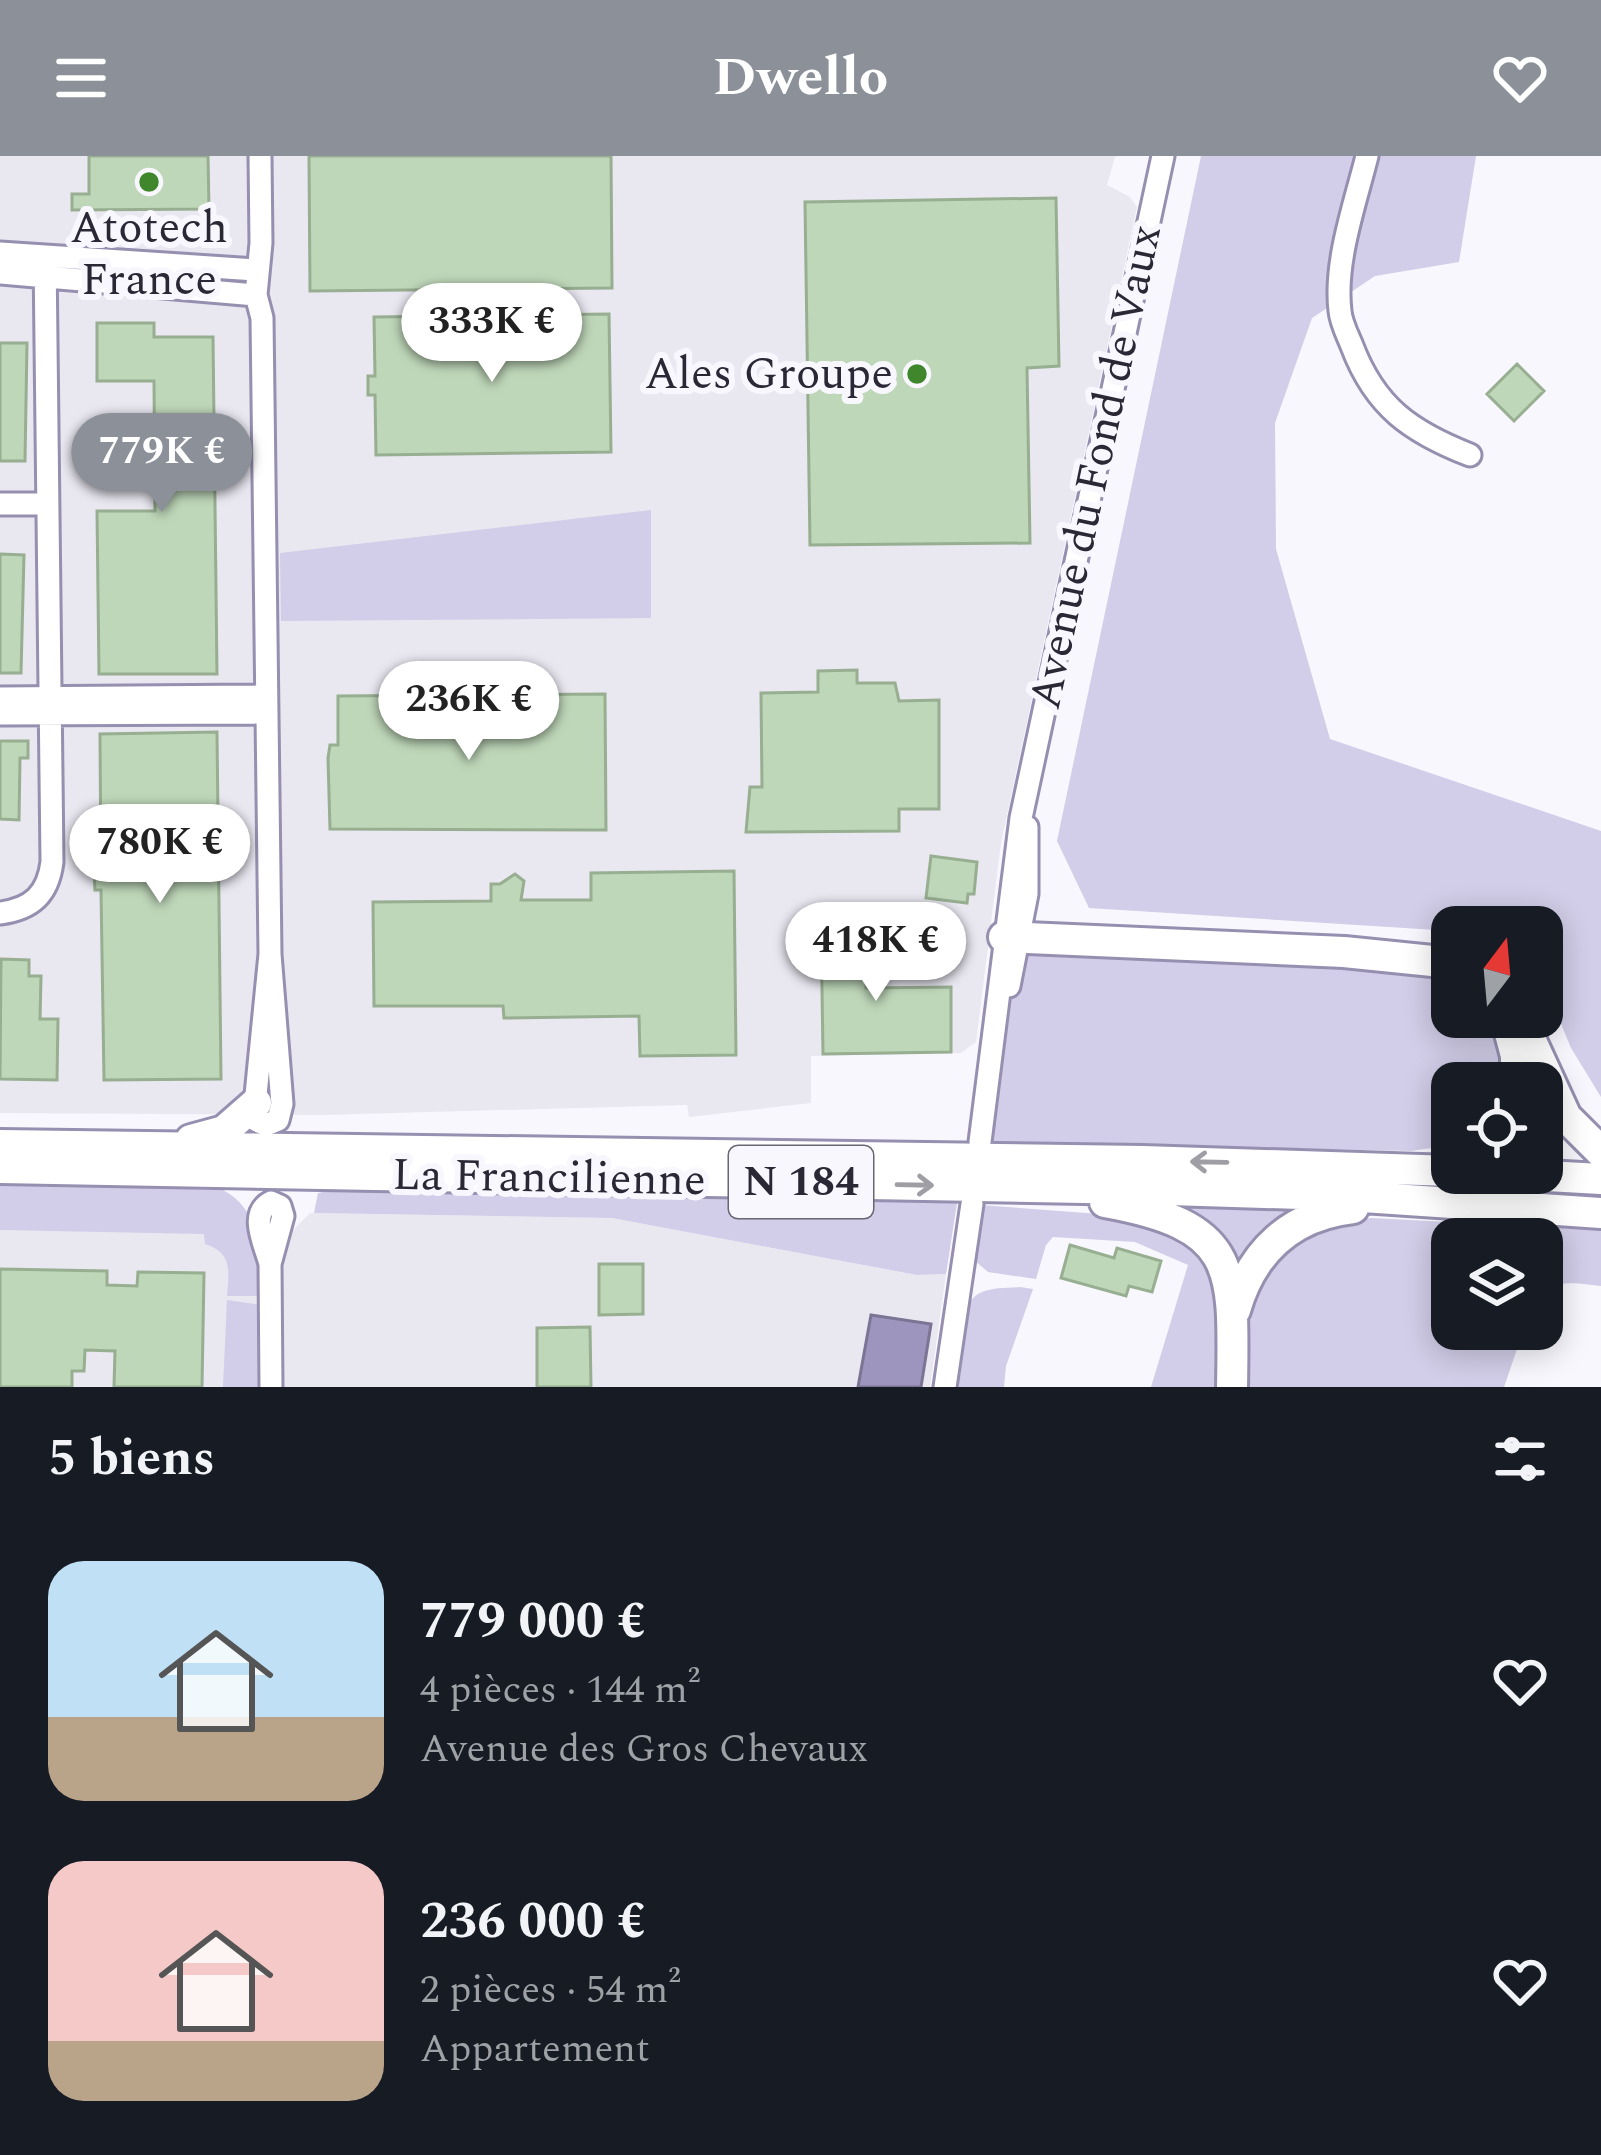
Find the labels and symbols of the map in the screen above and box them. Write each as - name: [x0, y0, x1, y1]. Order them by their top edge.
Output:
- marker: Atotech France: [136, 169, 162, 195]
- place label: Atotech France: [70, 194, 228, 315]
- street label: Avenue du Fond de Vaux: [1011, 218, 1181, 716]
- pin: 333K €: [394, 283, 590, 385]
- place label: Ales Groupe: [645, 340, 893, 409]
- marker: Ales Groupe: [904, 361, 930, 387]
- pin: 779K €: [64, 413, 260, 515]
- pin: 236K €: [371, 661, 567, 763]
- pin: 780K €: [62, 804, 258, 906]
- pin: 418K €: [778, 902, 974, 1004]
- north arrow: [1431, 906, 1563, 1038]
- street label: La Francilienne: [392, 1141, 706, 1215]
- road number: N 184: [729, 1146, 873, 1218]
- one-way arrow: [1190, 1151, 1229, 1174]
- one-way arrow: [895, 1173, 934, 1196]

